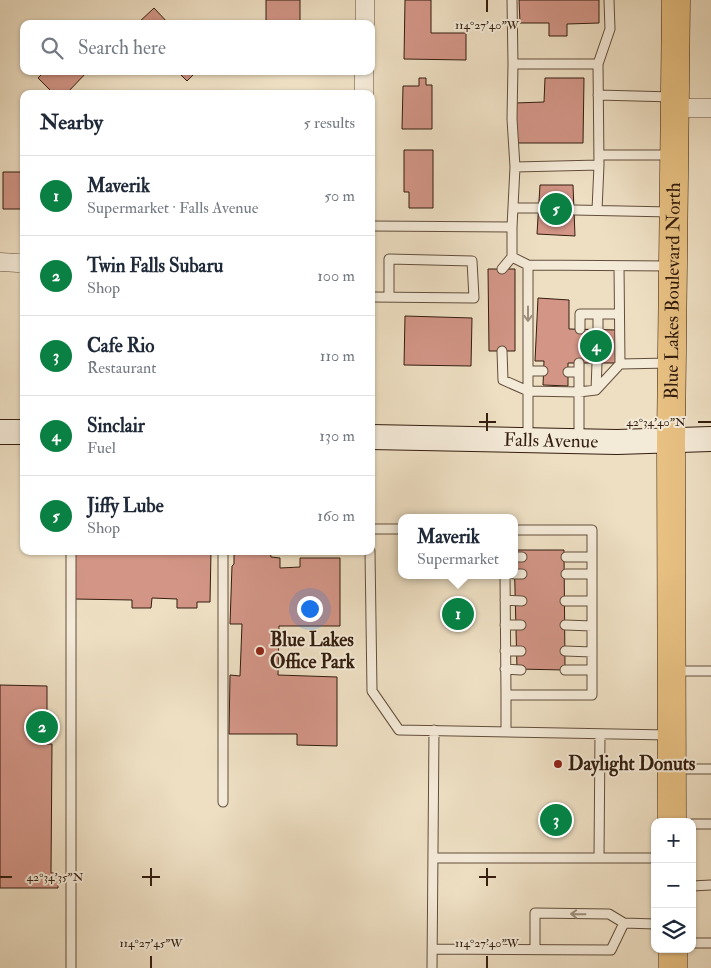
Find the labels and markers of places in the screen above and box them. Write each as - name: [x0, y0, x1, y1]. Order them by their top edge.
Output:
- pin: 5: [540, 190, 572, 228]
- pin: 4: [580, 327, 612, 365]
- pin: 1: [442, 595, 474, 633]
- place label: Blue Lakes Office Park: [270, 628, 356, 674]
- marker: Blue Lakes Office Park: [254, 645, 266, 657]
- pin: 2: [26, 708, 58, 746]
- place label: Daylight Donuts: [568, 752, 696, 777]
- marker: Daylight Donuts: [552, 758, 564, 770]
- pin: 3: [540, 801, 572, 839]

